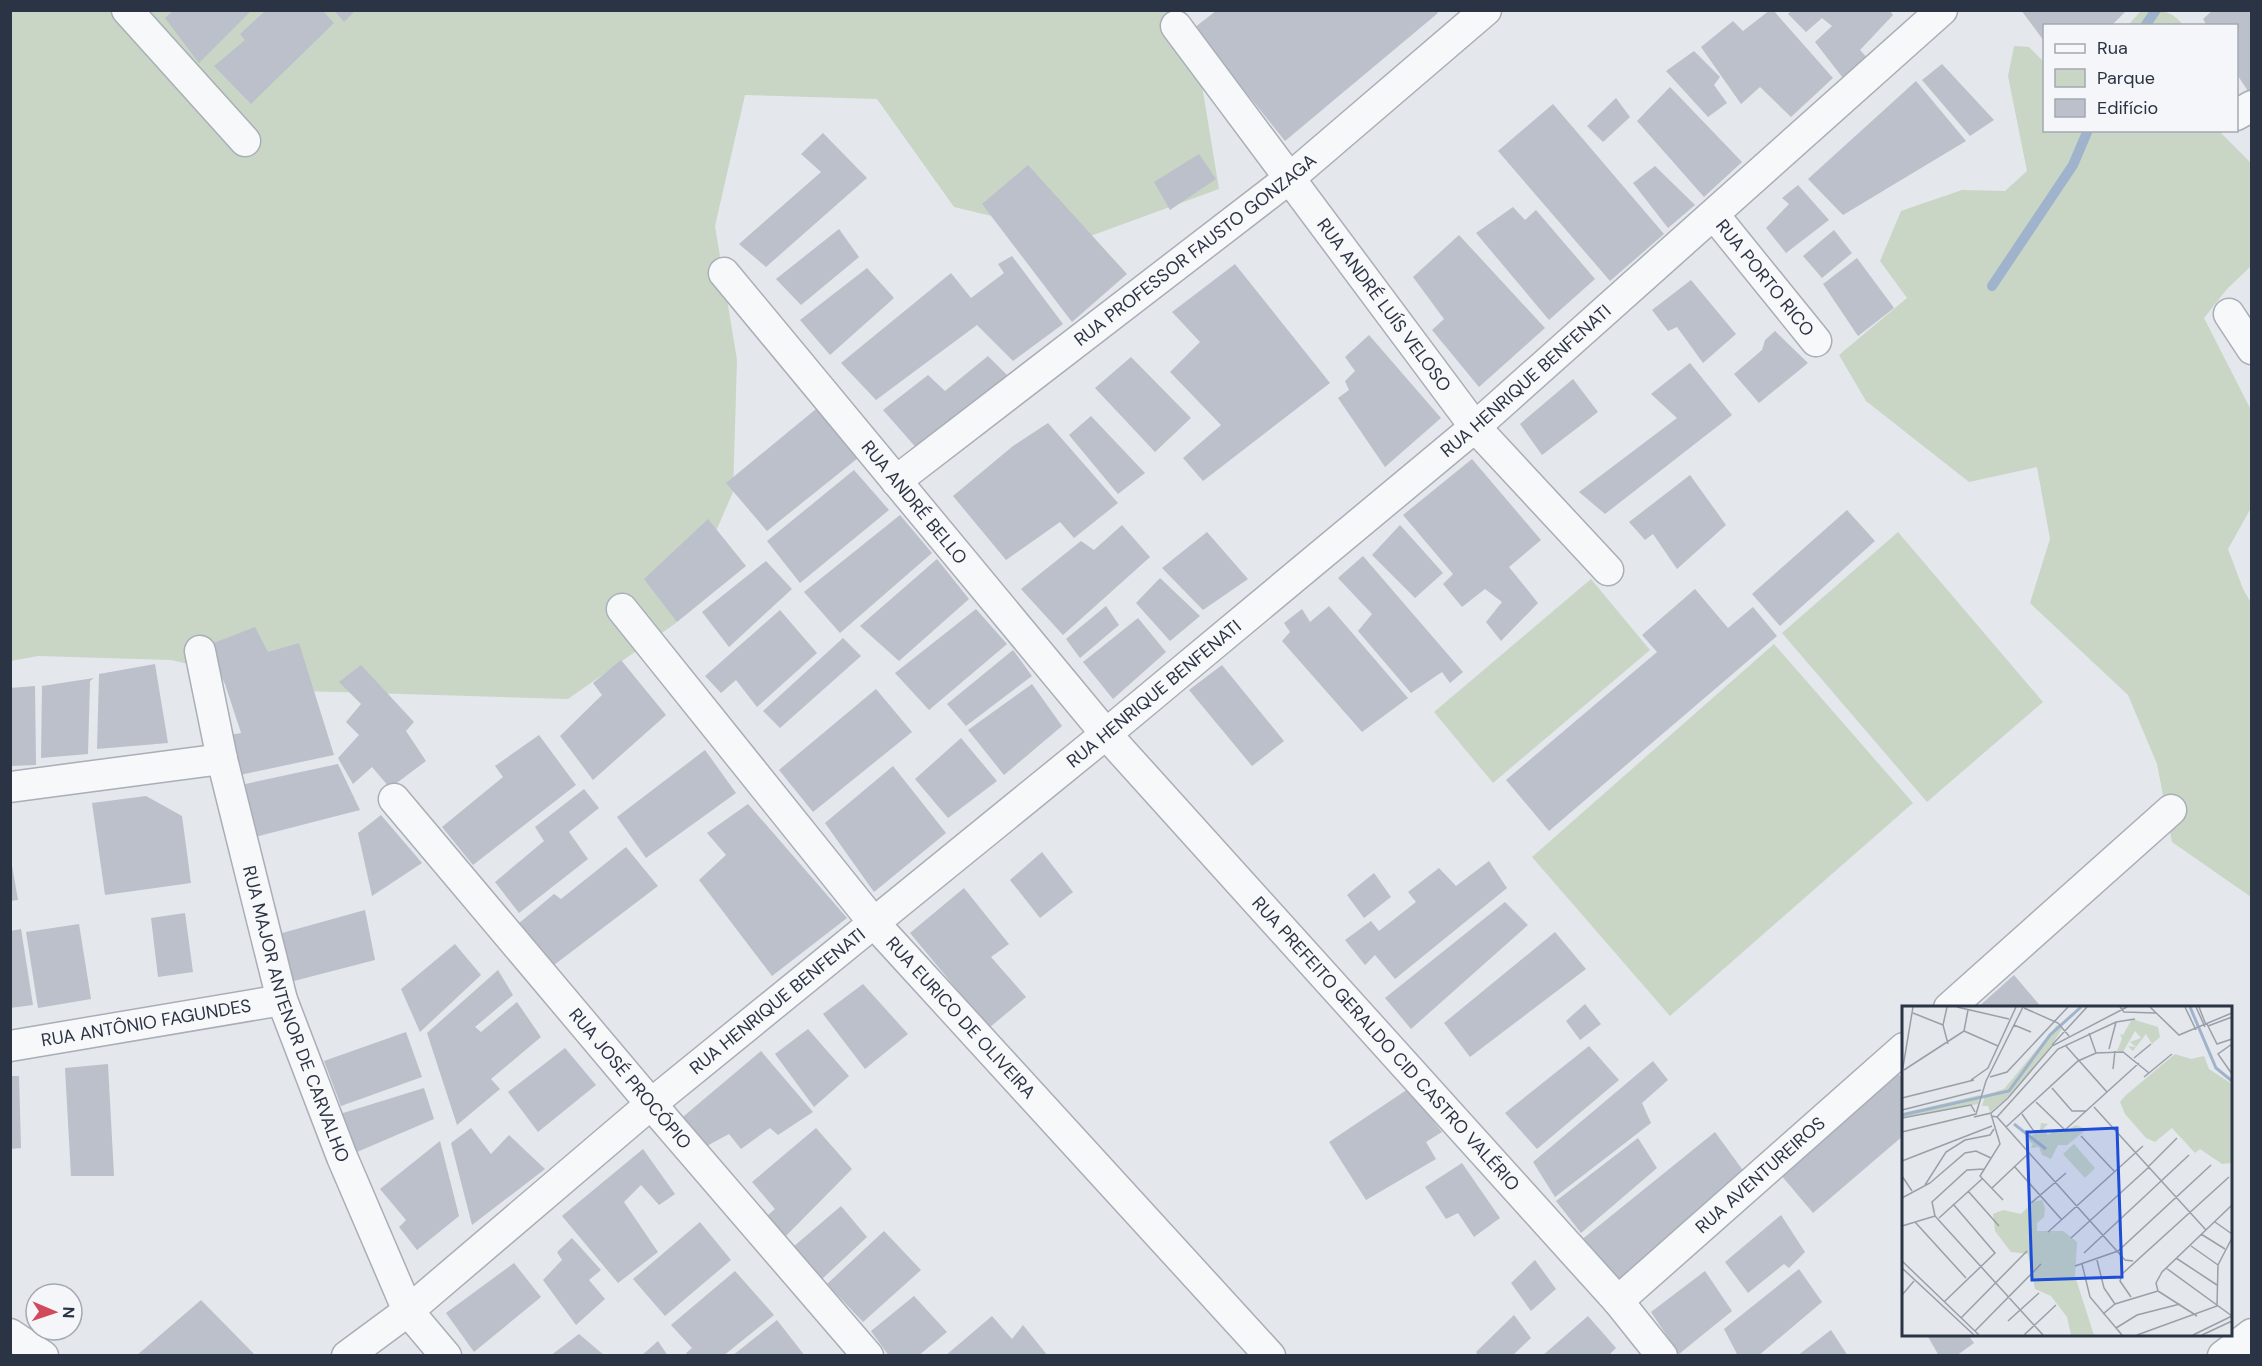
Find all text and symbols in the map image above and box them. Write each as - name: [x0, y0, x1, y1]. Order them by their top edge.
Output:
- legend: [2043, 24, 2238, 132]
- text: Rua: [2097, 36, 2128, 60]
- text: Parque: [2097, 66, 2155, 90]
- text: Edifício: [2097, 96, 2158, 120]
- street label: RUA PROFESSOR FAUSTO GONZAGA: [1069, 148, 1321, 352]
- street label: RUA ANDRÉ LUÍS VELOSO: [1312, 214, 1457, 396]
- street label: RUA PORTO RICO: [1710, 215, 1820, 341]
- street label: RUA HENRIQUE BENFENATI: [1436, 299, 1616, 463]
- street label: RUA ANDRÉ BELLO: [856, 436, 973, 569]
- street label: RUA HENRIQUE BENFENATI: [1062, 614, 1246, 773]
- street label: RUA MAJOR ANTENOR DE CARVALHO: [237, 863, 355, 1166]
- street label: RUA PREFEITO GERALDO CID CASTRO VALÉRIO: [1247, 891, 1525, 1196]
- street label: RUA HENRIQUE BENFENATI: [685, 923, 870, 1080]
- street label: RUA EURICO DE OLIVEIRA: [880, 932, 1041, 1104]
- street label: RUA ANTÔNIO FAGUNDES: [39, 993, 253, 1053]
- street label: RUA JOSÉ PROCÓPIO: [563, 1003, 697, 1154]
- inset map: [1902, 1006, 2232, 1336]
- street label: RUA AVENTUREIROS: [1690, 1111, 1830, 1239]
- north arrow: [24, 1282, 84, 1342]
- text: N: [58, 1306, 79, 1319]

